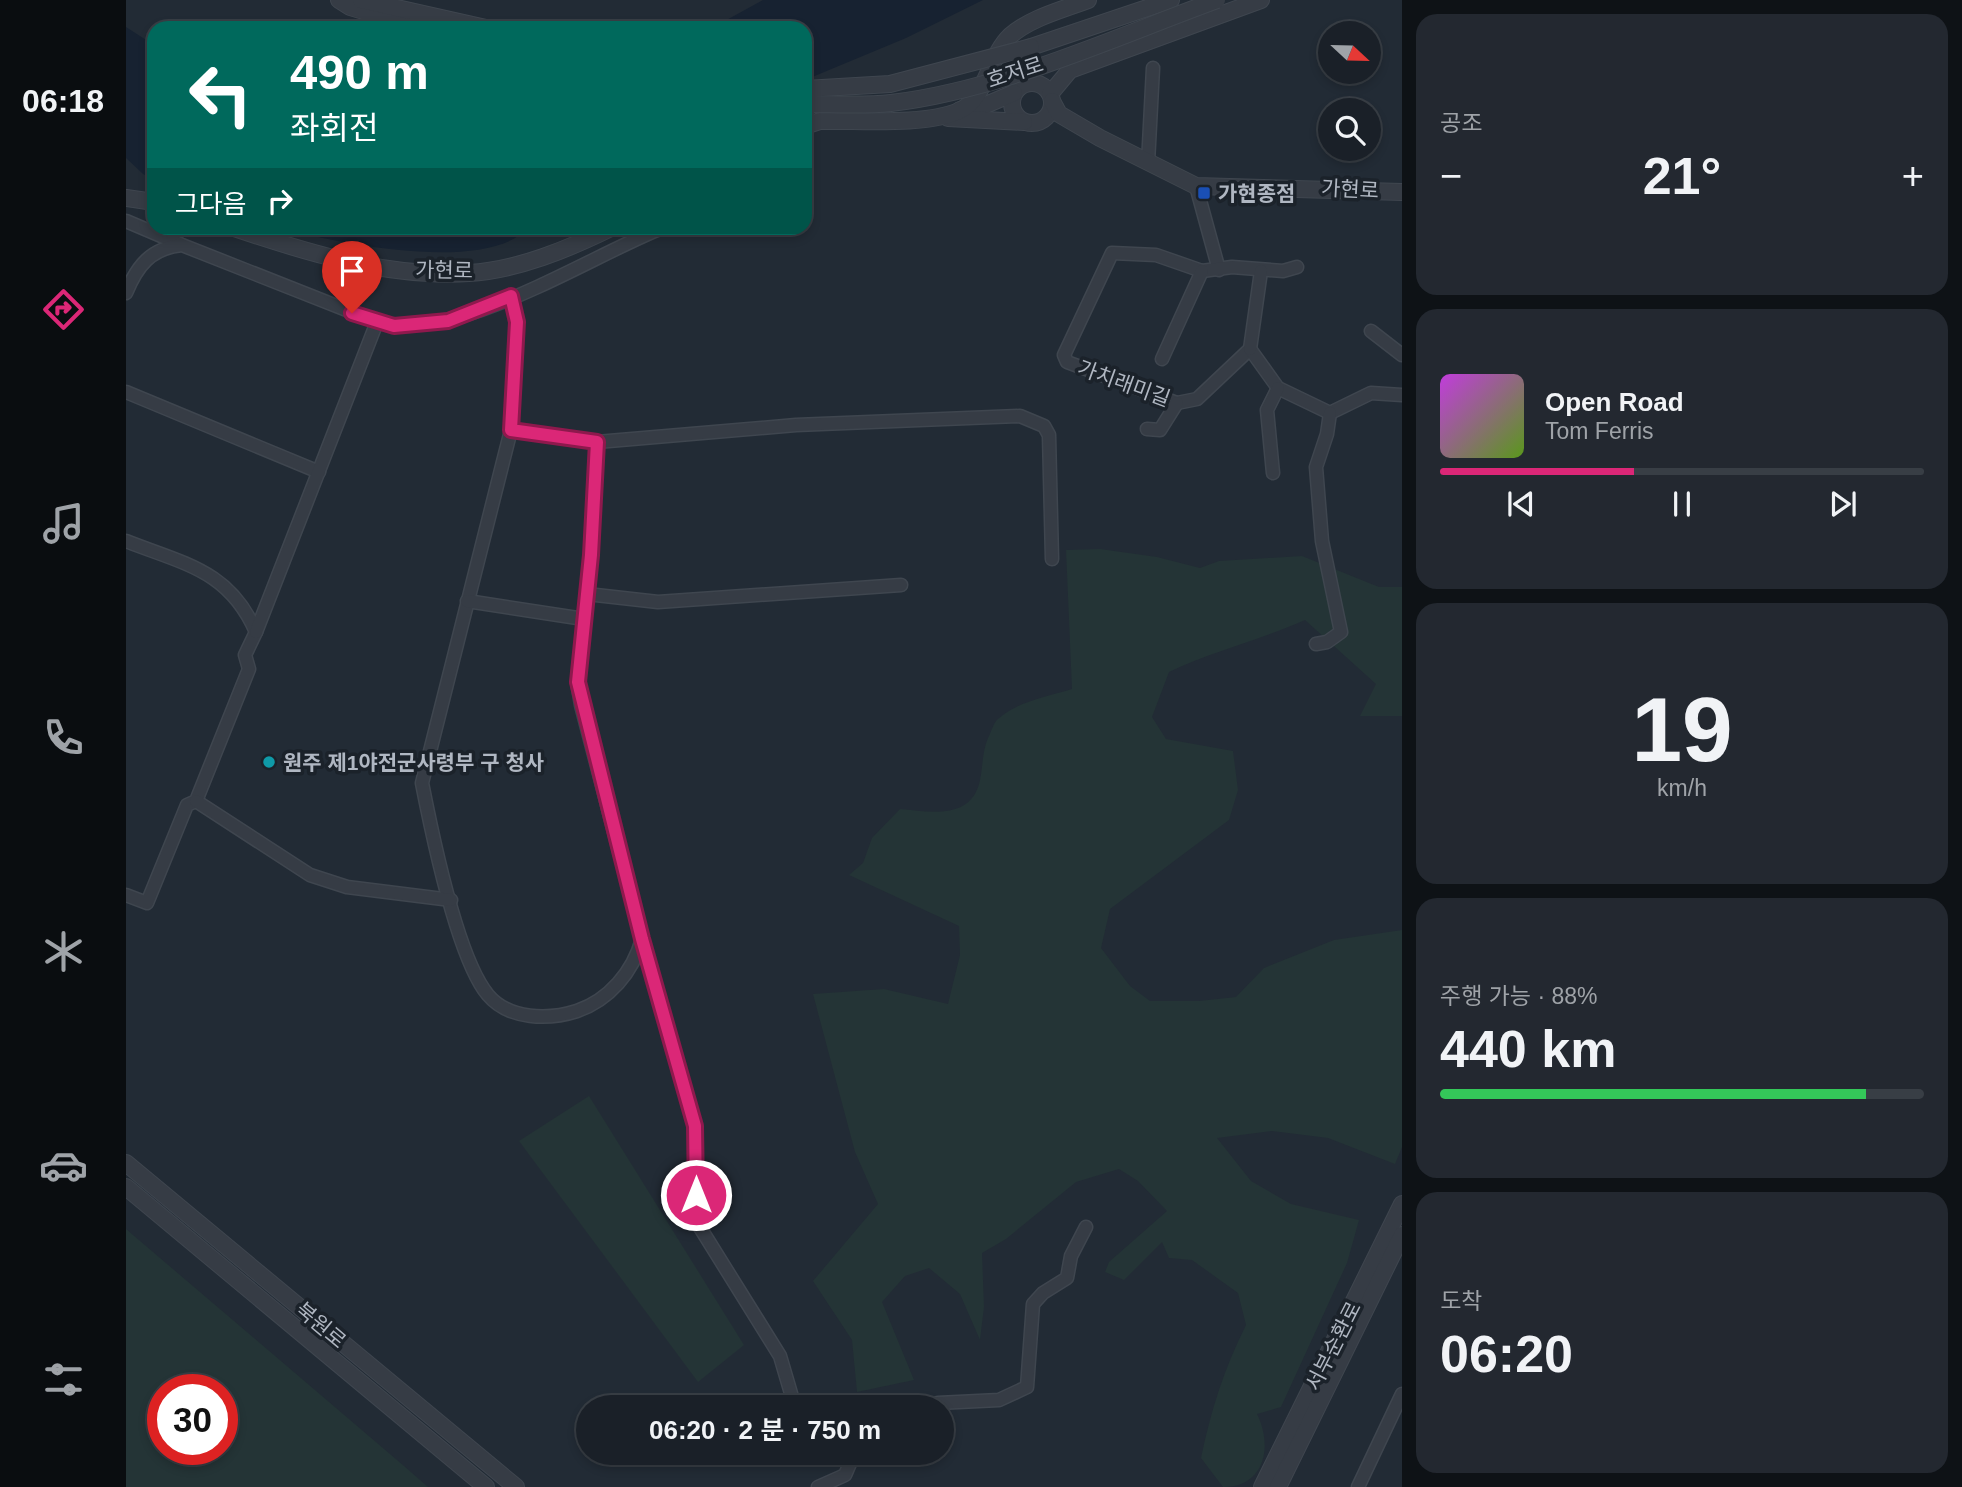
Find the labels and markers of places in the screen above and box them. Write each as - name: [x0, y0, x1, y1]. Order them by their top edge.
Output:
- place label: 가현종점: [1218, 182, 1295, 205]
- marker: 가현종점: [1196, 185, 1212, 201]
- pin: [322, 241, 382, 313]
- place label: 원주 제1야전군사령부 구 청사: [283, 751, 544, 774]
- marker: 원주 제1야전군사령부 구 청사: [261, 754, 277, 770]

